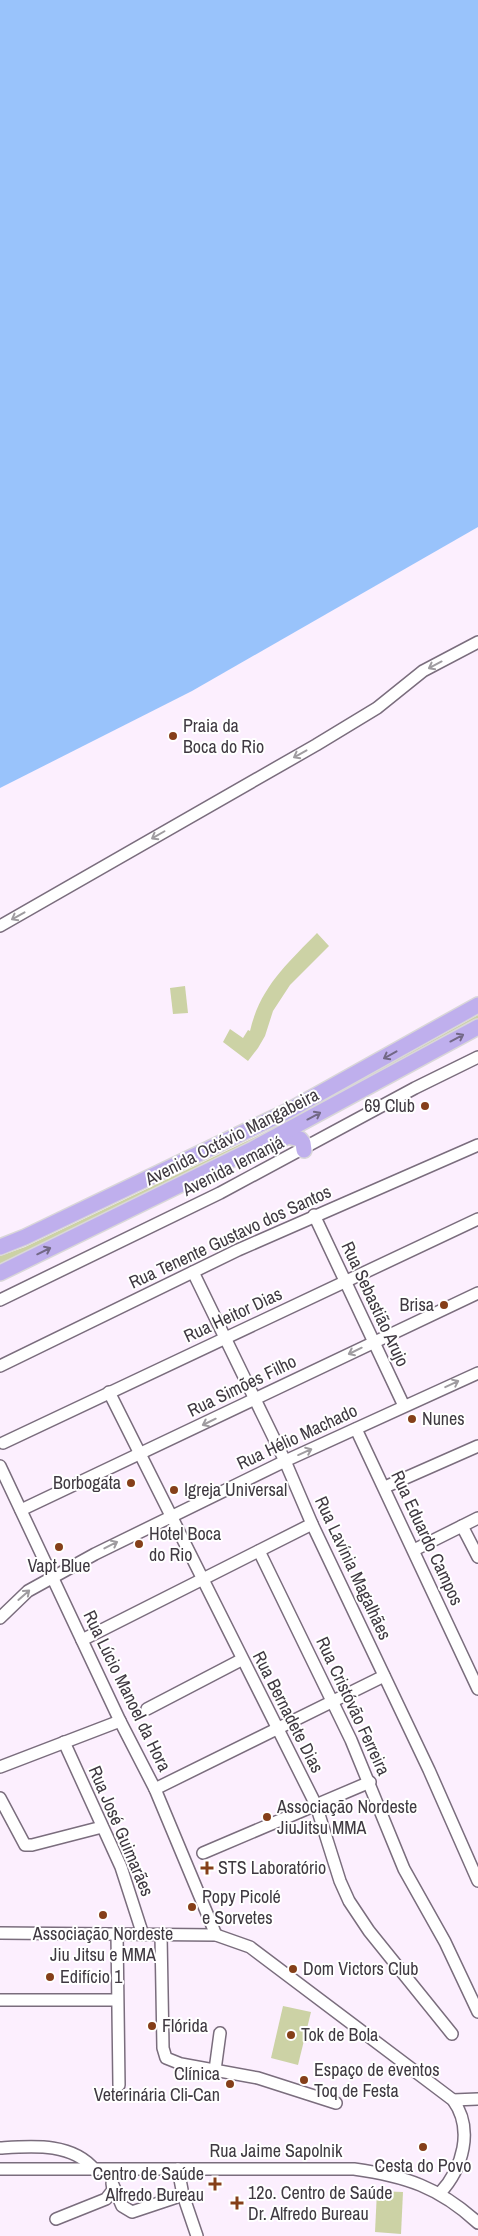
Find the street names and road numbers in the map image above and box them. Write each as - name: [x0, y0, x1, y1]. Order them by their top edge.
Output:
- street label: Avenida Octávio Mangabeira: [140, 1082, 323, 1192]
- street label: Avenida Iemanjá: [177, 1129, 288, 1202]
- street label: Rua Tenente Gustavo dos Santos: [125, 1179, 335, 1294]
- street label: Rua Sebastião Arujo: [336, 1237, 415, 1370]
- street label: Rua Heitor Dias: [180, 1281, 286, 1348]
- street label: Rua Simões Filho: [183, 1348, 300, 1423]
- street label: Rua Hélio Machado: [232, 1398, 361, 1475]
- street label: Rua Eduardo Campos: [385, 1466, 470, 1609]
- street label: Rua Lavínia Magalhães: [309, 1492, 398, 1644]
- street label: Rua Lúcio Manoel da Hora: [78, 1606, 177, 1776]
- street label: Rua Cristóvão Ferreira: [310, 1632, 397, 1779]
- street label: Rua Bernadete Dias: [247, 1647, 330, 1777]
- street label: Rua José Guimarães: [83, 1762, 160, 1900]
- street label: Rua Jaime Sapolnik: [210, 2138, 343, 2163]

